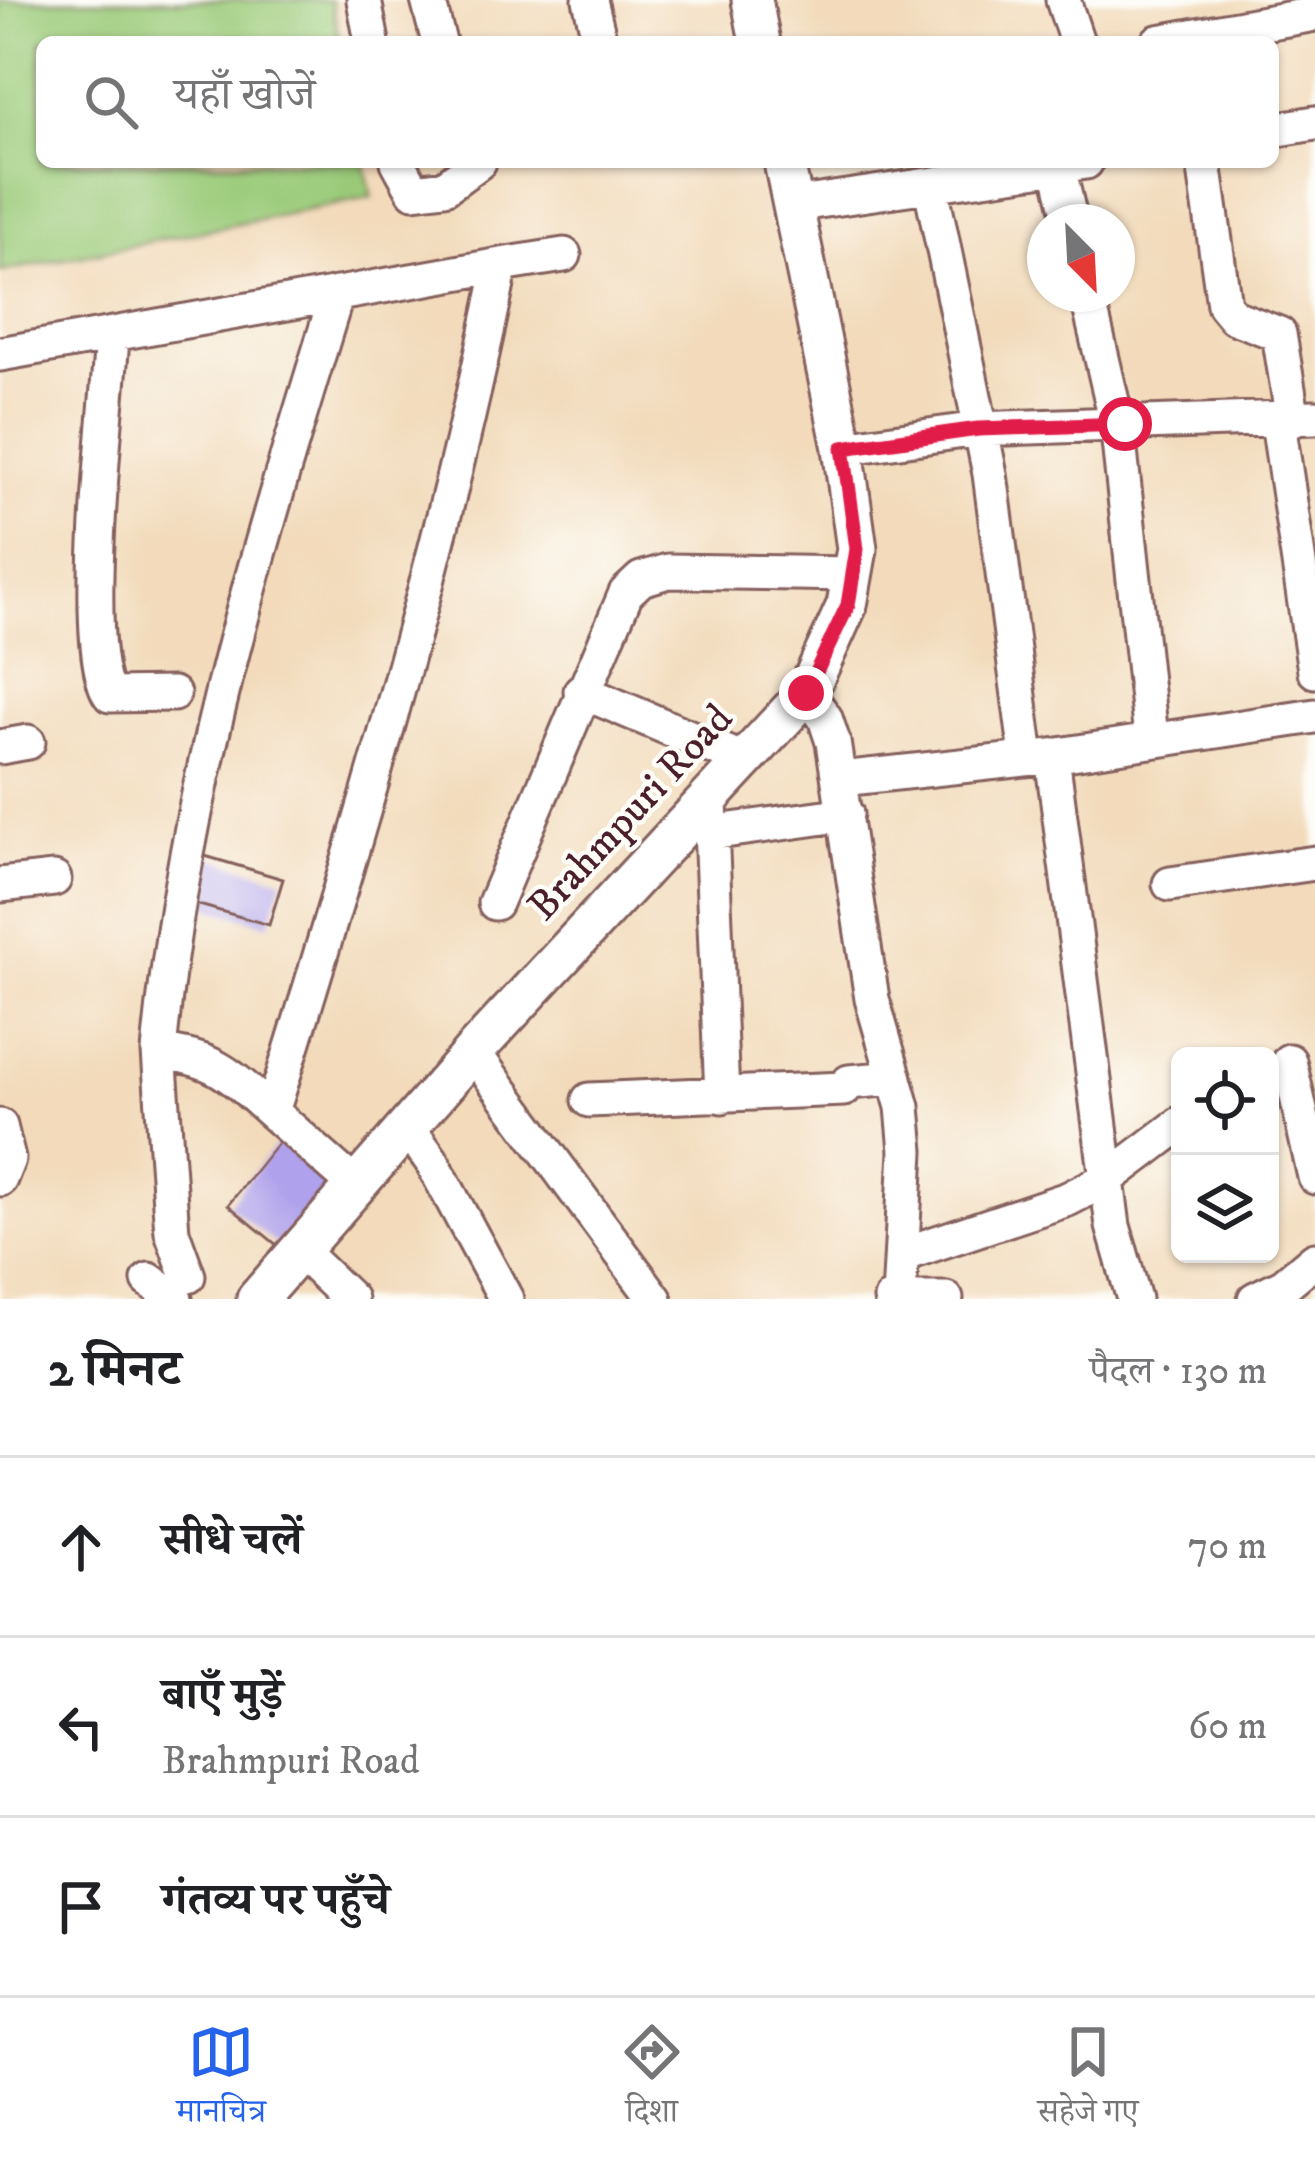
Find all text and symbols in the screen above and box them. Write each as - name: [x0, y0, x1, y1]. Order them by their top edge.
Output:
- search box: [36, 36, 1279, 168]
- text: यहाँ खोजें: [174, 68, 315, 124]
- icon: search: [78, 69, 144, 135]
- north arrow: [1027, 204, 1135, 312]
- route start: [1098, 397, 1152, 451]
- route end: [779, 666, 833, 720]
- street label: Brahmpuri Road: [517, 694, 745, 932]
- map controls: [1171, 1047, 1279, 1263]
- button: locate: [1171, 1047, 1279, 1155]
- button: layers: [1171, 1155, 1279, 1263]
- text: 2 मिनट: [48, 1338, 181, 1402]
- text: पैदल · 130 m: [1090, 1347, 1267, 1396]
- text: सीधे चलें: [162, 1513, 302, 1569]
- icon: ahead: [48, 1514, 114, 1580]
- text: 70 m: [1188, 1522, 1267, 1571]
- text: बाएँ मुड़ें: [162, 1668, 283, 1724]
- icon: left: [48, 1694, 114, 1760]
- text: 60 m: [1188, 1702, 1267, 1751]
- text: Brahmpuri Road: [162, 1737, 419, 1786]
- text: गंतव्य पर पहुँचे: [162, 1873, 389, 1929]
- icon: arrive: [48, 1874, 114, 1940]
- tab: मानचित्र: [176, 2019, 266, 2143]
- tab: दिशा: [619, 2019, 685, 2143]
- tab: सहेजे गए: [1038, 2019, 1139, 2143]

